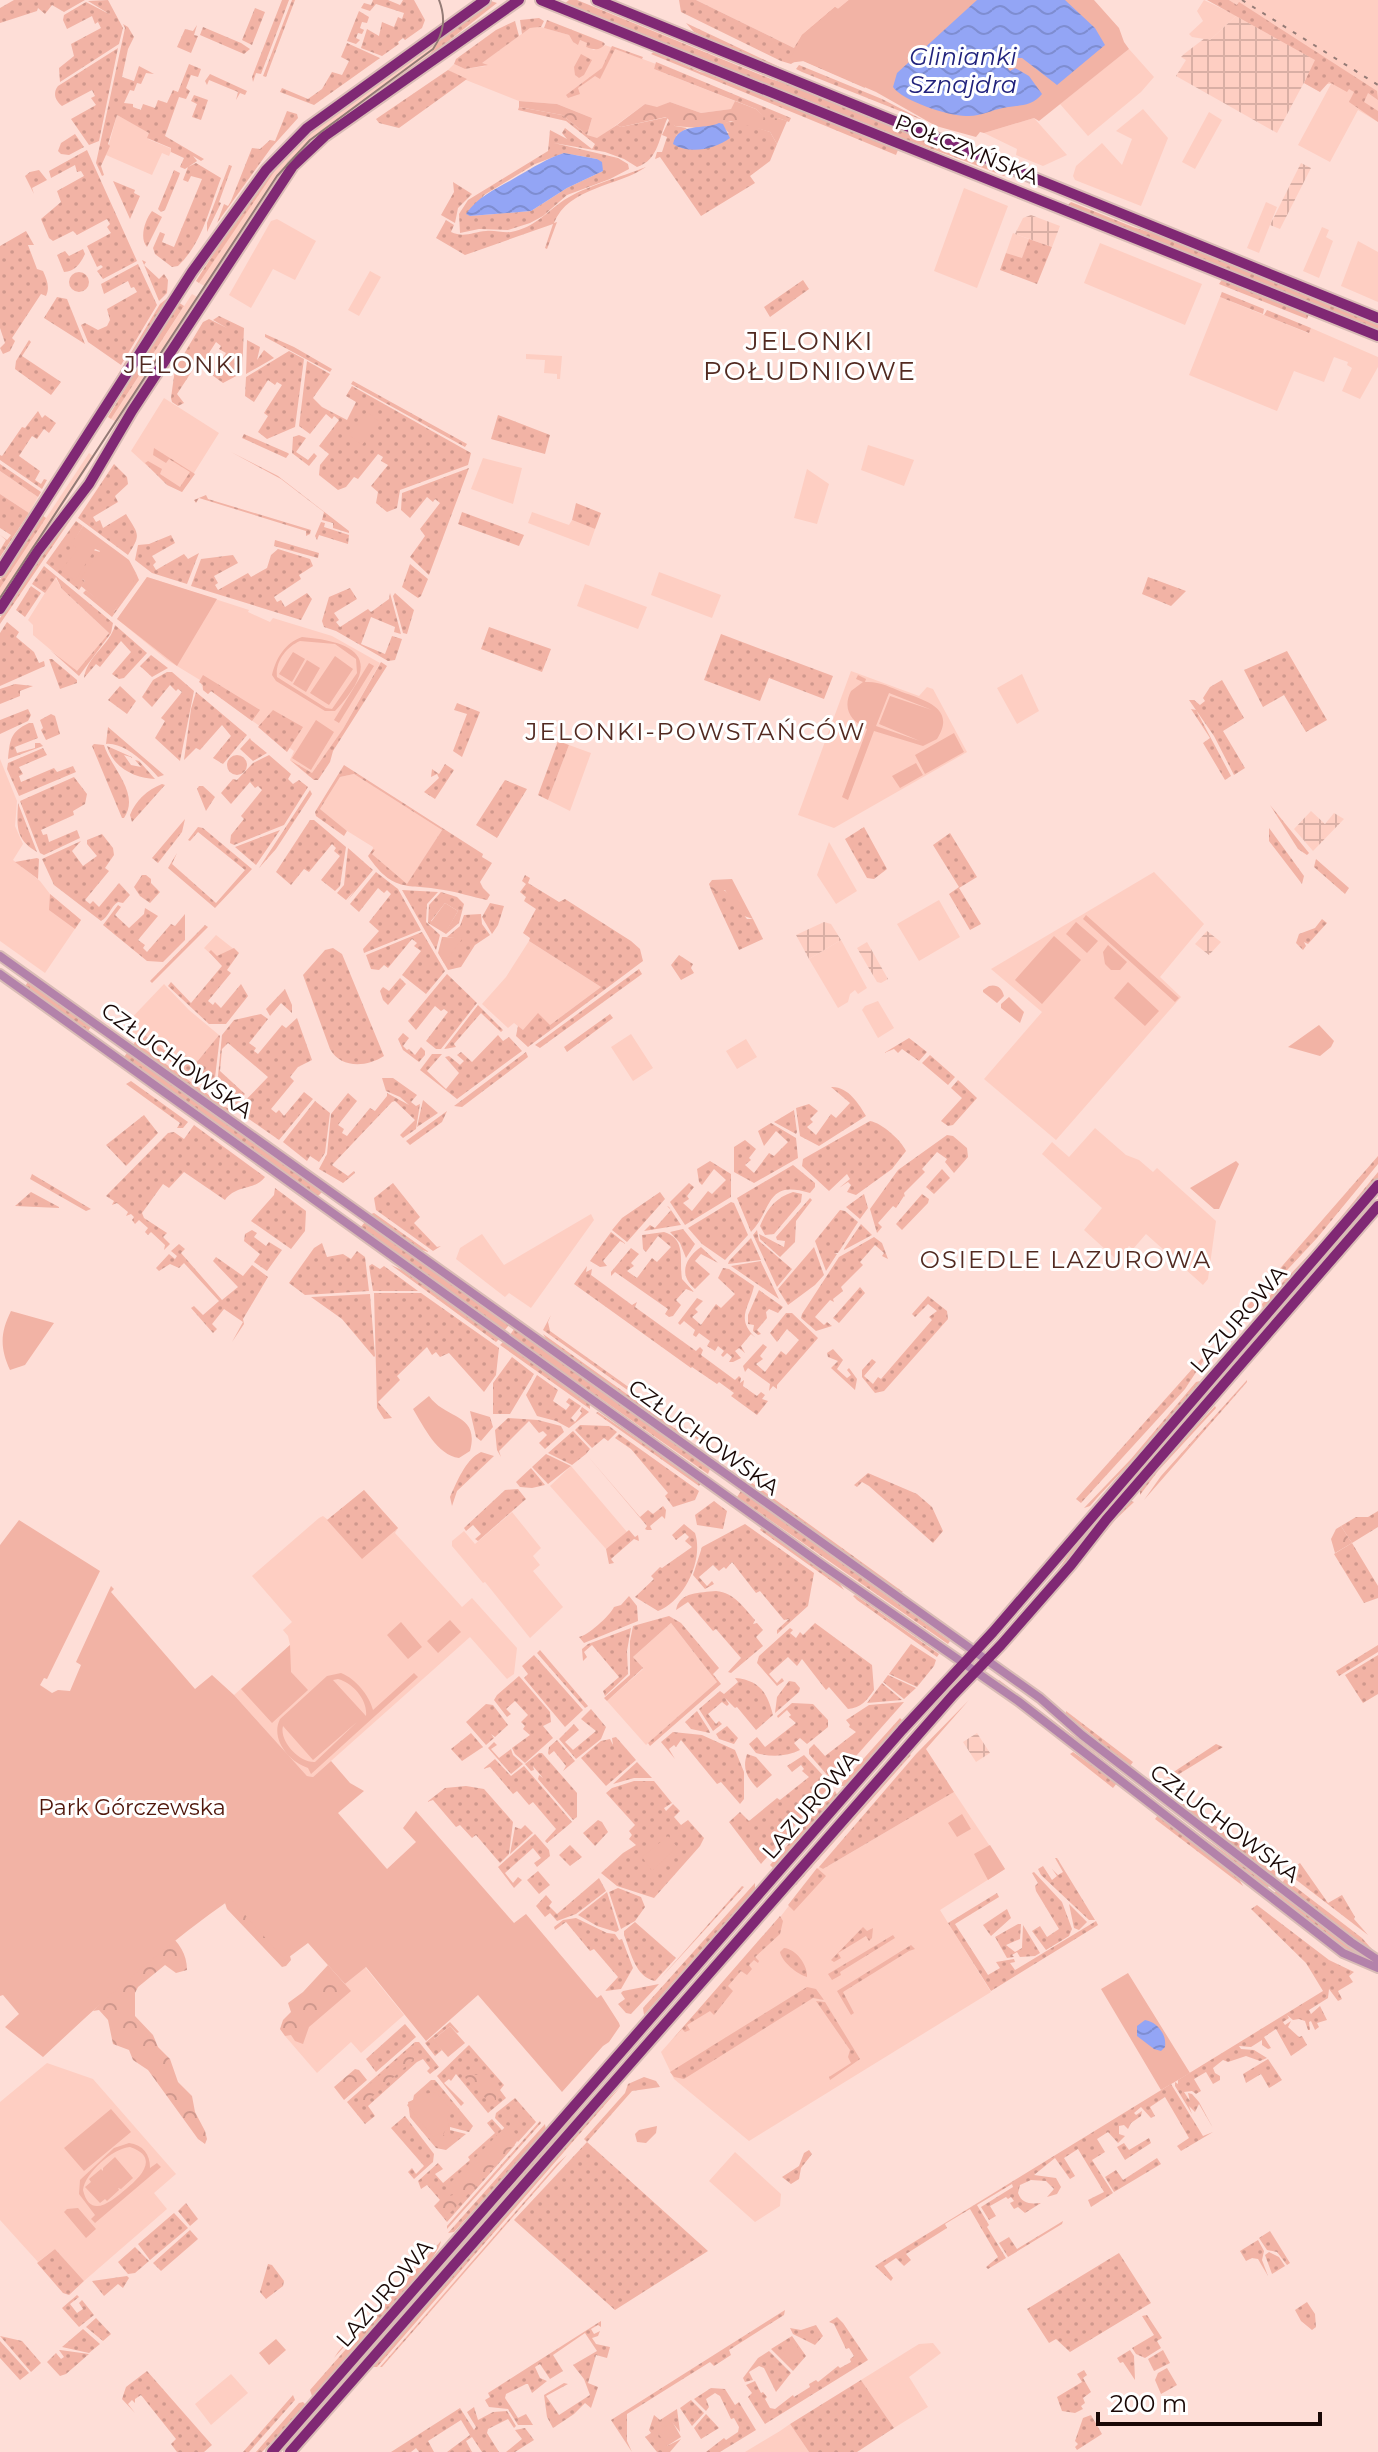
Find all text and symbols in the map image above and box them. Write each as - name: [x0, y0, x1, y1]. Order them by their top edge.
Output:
- water label: Glinianki Sznajdra: [909, 42, 1017, 99]
- street label: POŁCZYŃSKA: [891, 108, 1043, 191]
- district label: JELONKI POŁUDNIOWE: [703, 325, 917, 387]
- district label: JELONKI: [123, 350, 244, 379]
- district label: JELONKI-POWSTAŃCÓW: [525, 717, 866, 746]
- street label: CZŁUCHOWSKA: [96, 997, 258, 1124]
- district label: OSIEDLE LAZUROWA: [920, 1245, 1212, 1274]
- street label: LAZUROWA: [1184, 1260, 1293, 1379]
- street label: CZŁUCHOWSKA: [623, 1374, 785, 1501]
- street label: LAZUROWA: [756, 1746, 865, 1865]
- street label: CZŁUCHOWSKA: [1145, 1758, 1305, 1888]
- park label: Park Górczewska: [38, 1794, 226, 1821]
- street label: LAZUROWA: [330, 2234, 439, 2353]
- scale bar: [1098, 2376, 1320, 2426]
- text: 200 m: [1110, 2389, 1187, 2418]

